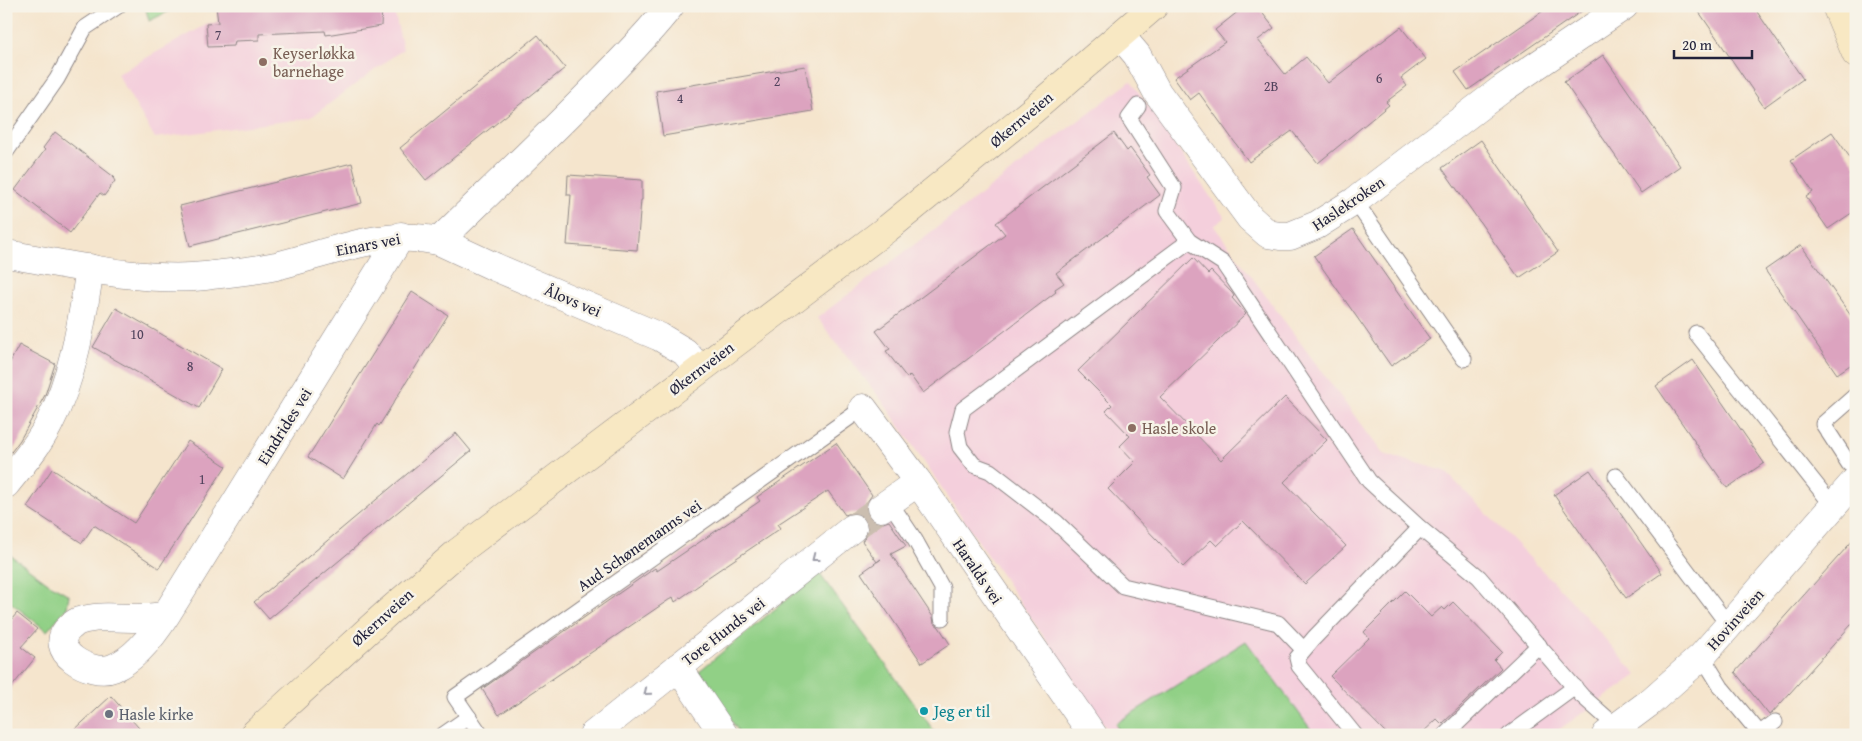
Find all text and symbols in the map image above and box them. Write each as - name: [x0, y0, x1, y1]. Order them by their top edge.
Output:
- house number: 7: [215, 25, 222, 45]
- scale bar: [1674, 28, 1752, 60]
- text: 20 m: [1682, 34, 1713, 55]
- place label: Keyserløkka barnehage: [273, 41, 355, 83]
- marker: Keyserløkka barnehage: [257, 56, 269, 68]
- house number: 6: [1376, 68, 1383, 88]
- house number: 2: [774, 71, 780, 91]
- house number: 2B: [1264, 76, 1278, 96]
- street label: Økernveien: [984, 85, 1058, 153]
- house number: 4: [677, 88, 684, 108]
- street label: Haslekroken: [1307, 170, 1389, 236]
- street label: Einars vei: [334, 226, 403, 262]
- street label: Ålovs vei: [541, 277, 606, 323]
- house number: 10: [130, 324, 144, 344]
- street label: Økernveien: [663, 335, 739, 401]
- house number: 8: [187, 356, 194, 376]
- street label: Eindrides vei: [251, 382, 317, 469]
- place label: Hasle skole: [1142, 416, 1216, 440]
- marker: Hasle skole: [1126, 422, 1138, 434]
- house number: 1: [199, 469, 205, 489]
- street label: Aud Schønemanns vei: [572, 493, 706, 597]
- street label: Haralds vei: [947, 533, 1009, 609]
- one-way arrow: [812, 553, 821, 561]
- street label: Økernveien: [345, 582, 419, 652]
- street label: Hovinveien: [1701, 583, 1769, 655]
- street label: Tore Hunds vei: [676, 590, 770, 671]
- one-way arrow: [643, 686, 653, 695]
- place label: Jeg er til: [932, 699, 991, 723]
- place label: Hasle kirke: [119, 702, 194, 726]
- marker: Jeg er til: [918, 705, 930, 717]
- marker: Hasle kirke: [103, 708, 115, 720]

